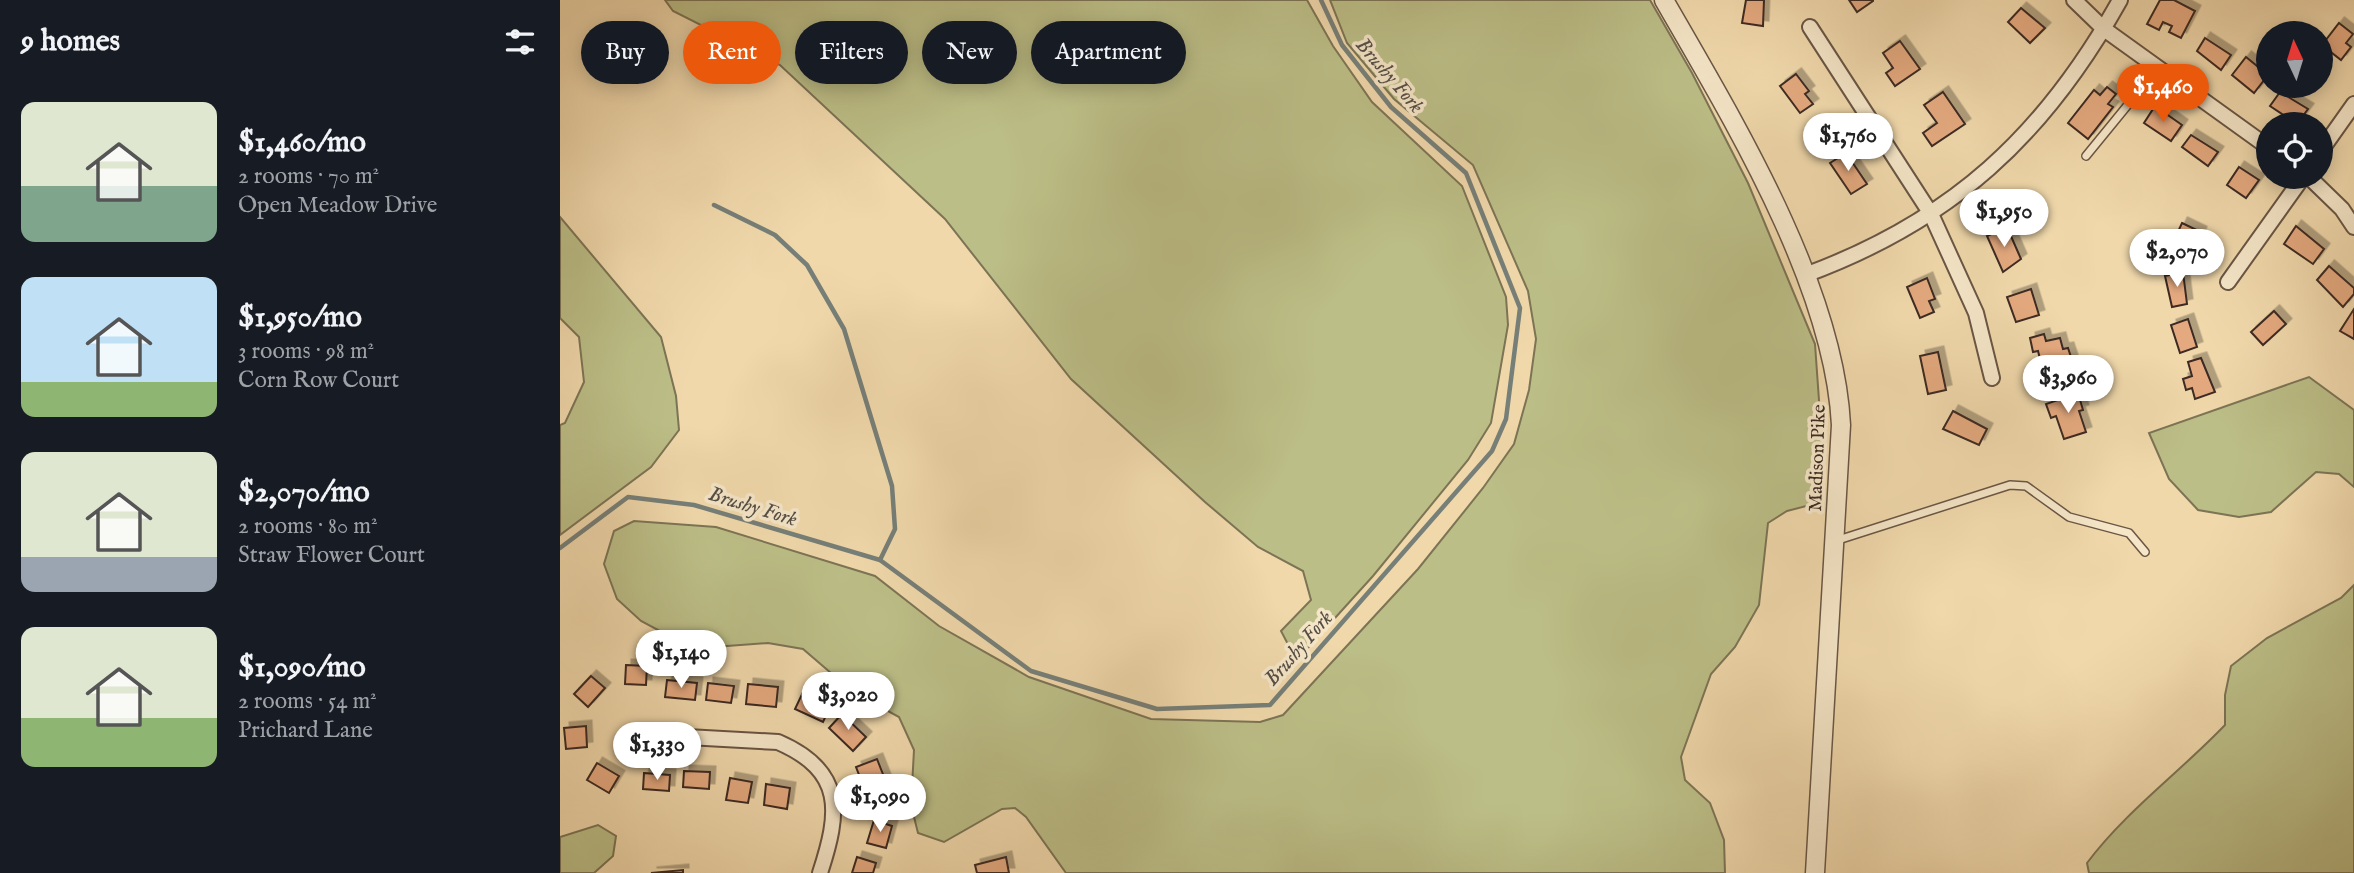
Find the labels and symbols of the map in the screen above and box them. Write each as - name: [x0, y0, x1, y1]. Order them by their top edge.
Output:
- north arrow: [2256, 21, 2333, 98]
- water label: Brushy Fork: [1349, 33, 1429, 120]
- pin: $1,460: [2106, 64, 2220, 124]
- pin: $1,760: [1791, 114, 1905, 173]
- pin: $1,950: [1947, 190, 2061, 249]
- pin: $2,070: [2120, 230, 2234, 289]
- pin: $3,960: [2011, 356, 2125, 415]
- street label: Madison Pike: [1804, 404, 1832, 512]
- water label: Brushy Fork: [705, 481, 801, 534]
- water label: Brushy Fork: [1259, 605, 1340, 692]
- pin: $1,140: [624, 630, 738, 690]
- pin: $3,020: [791, 672, 905, 732]
- pin: $1,330: [600, 722, 714, 782]
- pin: $1,090: [823, 774, 937, 834]

